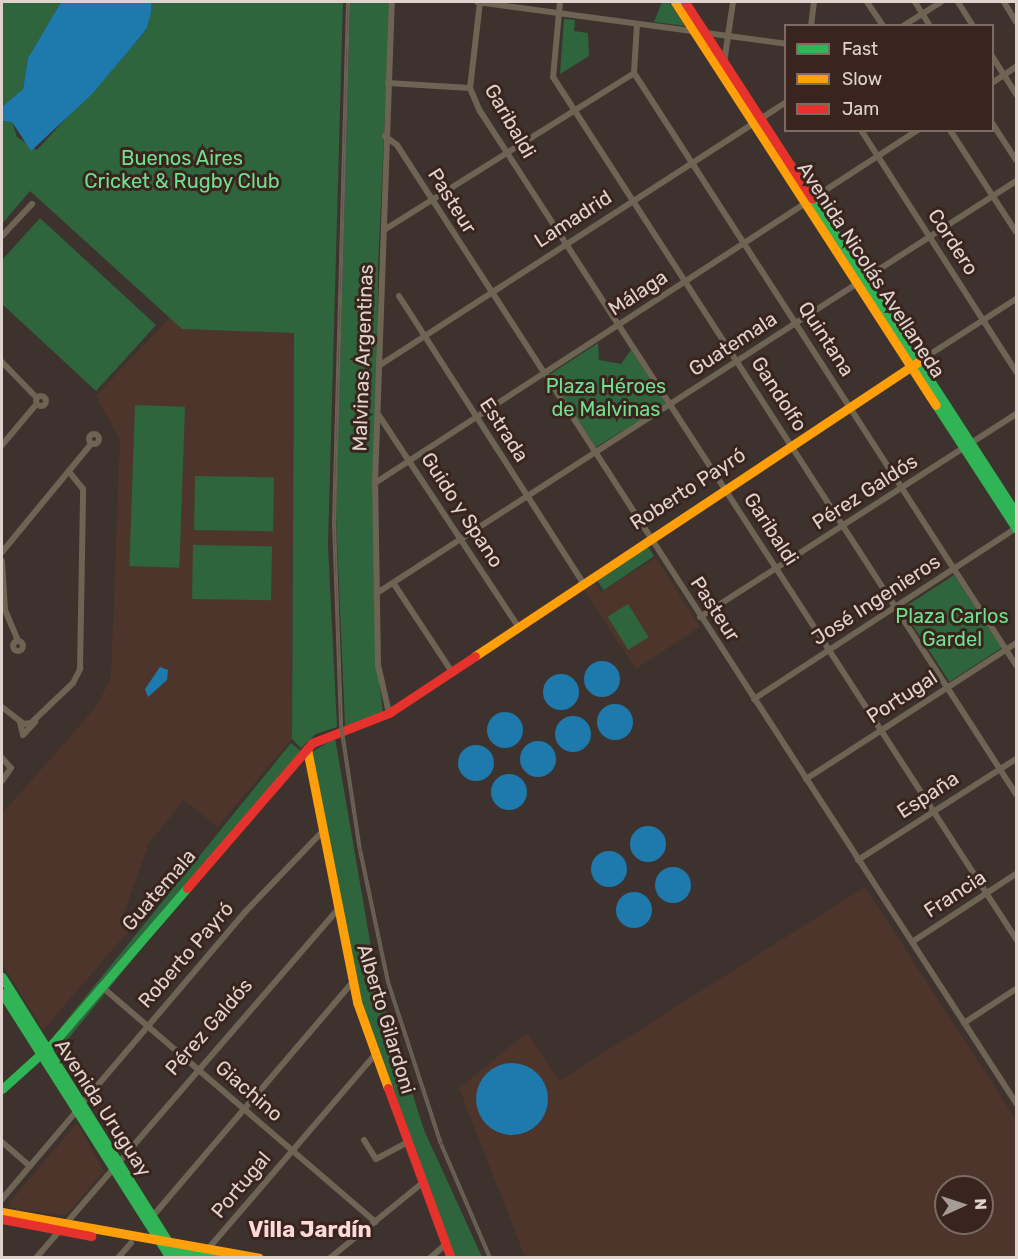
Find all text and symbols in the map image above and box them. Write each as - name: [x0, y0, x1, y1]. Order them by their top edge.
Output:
- legend: [784, 24, 994, 132]
- text: Fast: [842, 38, 878, 60]
- text: Slow: [842, 68, 882, 90]
- street label: Garibaldi: [479, 80, 541, 162]
- text: Jam: [842, 98, 879, 120]
- park label: Buenos Aires Cricket & Rugby Club: [84, 147, 280, 194]
- street label: Avenida Nicolás Avellaneda: [792, 157, 950, 383]
- street label: Pasteur: [423, 164, 481, 238]
- street label: Lamadrid: [530, 185, 616, 253]
- street label: Cordero: [923, 204, 983, 280]
- street label: Malvinas Argentinas: [348, 264, 378, 452]
- street label: Málaga: [604, 265, 672, 321]
- street label: Quintana: [793, 297, 859, 381]
- street label: Guatemala: [684, 307, 782, 381]
- street label: Gandolfo: [746, 352, 812, 436]
- park label: Plaza Héroes de Malvinas: [546, 374, 666, 421]
- street label: Estrada: [474, 393, 534, 467]
- street label: Roberto Payró: [626, 443, 750, 535]
- street label: Guido y Spano: [416, 447, 508, 573]
- street label: Pérez Galdós: [808, 449, 922, 535]
- street label: Garibaldi: [739, 488, 803, 570]
- street label: José Ingenieros: [807, 550, 945, 650]
- street label: Pasteur: [685, 572, 745, 646]
- park label: Plaza Carlos Gardel: [895, 605, 1009, 652]
- street label: Portugal: [862, 665, 942, 729]
- street label: España: [893, 766, 963, 824]
- street label: Guatemala: [117, 844, 201, 936]
- street label: Francia: [920, 865, 990, 923]
- street label: Roberto Payró: [133, 897, 239, 1013]
- street label: Alberto Gilardoni: [352, 941, 420, 1097]
- street label: Pérez Galdós: [160, 974, 258, 1080]
- street label: Avenida Uruguay: [50, 1035, 156, 1181]
- street label: Giachino: [211, 1055, 287, 1127]
- street label: Portugal: [206, 1147, 276, 1223]
- north arrow: [934, 1175, 994, 1235]
- text: N: [971, 1198, 990, 1210]
- district label: Villa Jardín: [248, 1217, 372, 1243]

